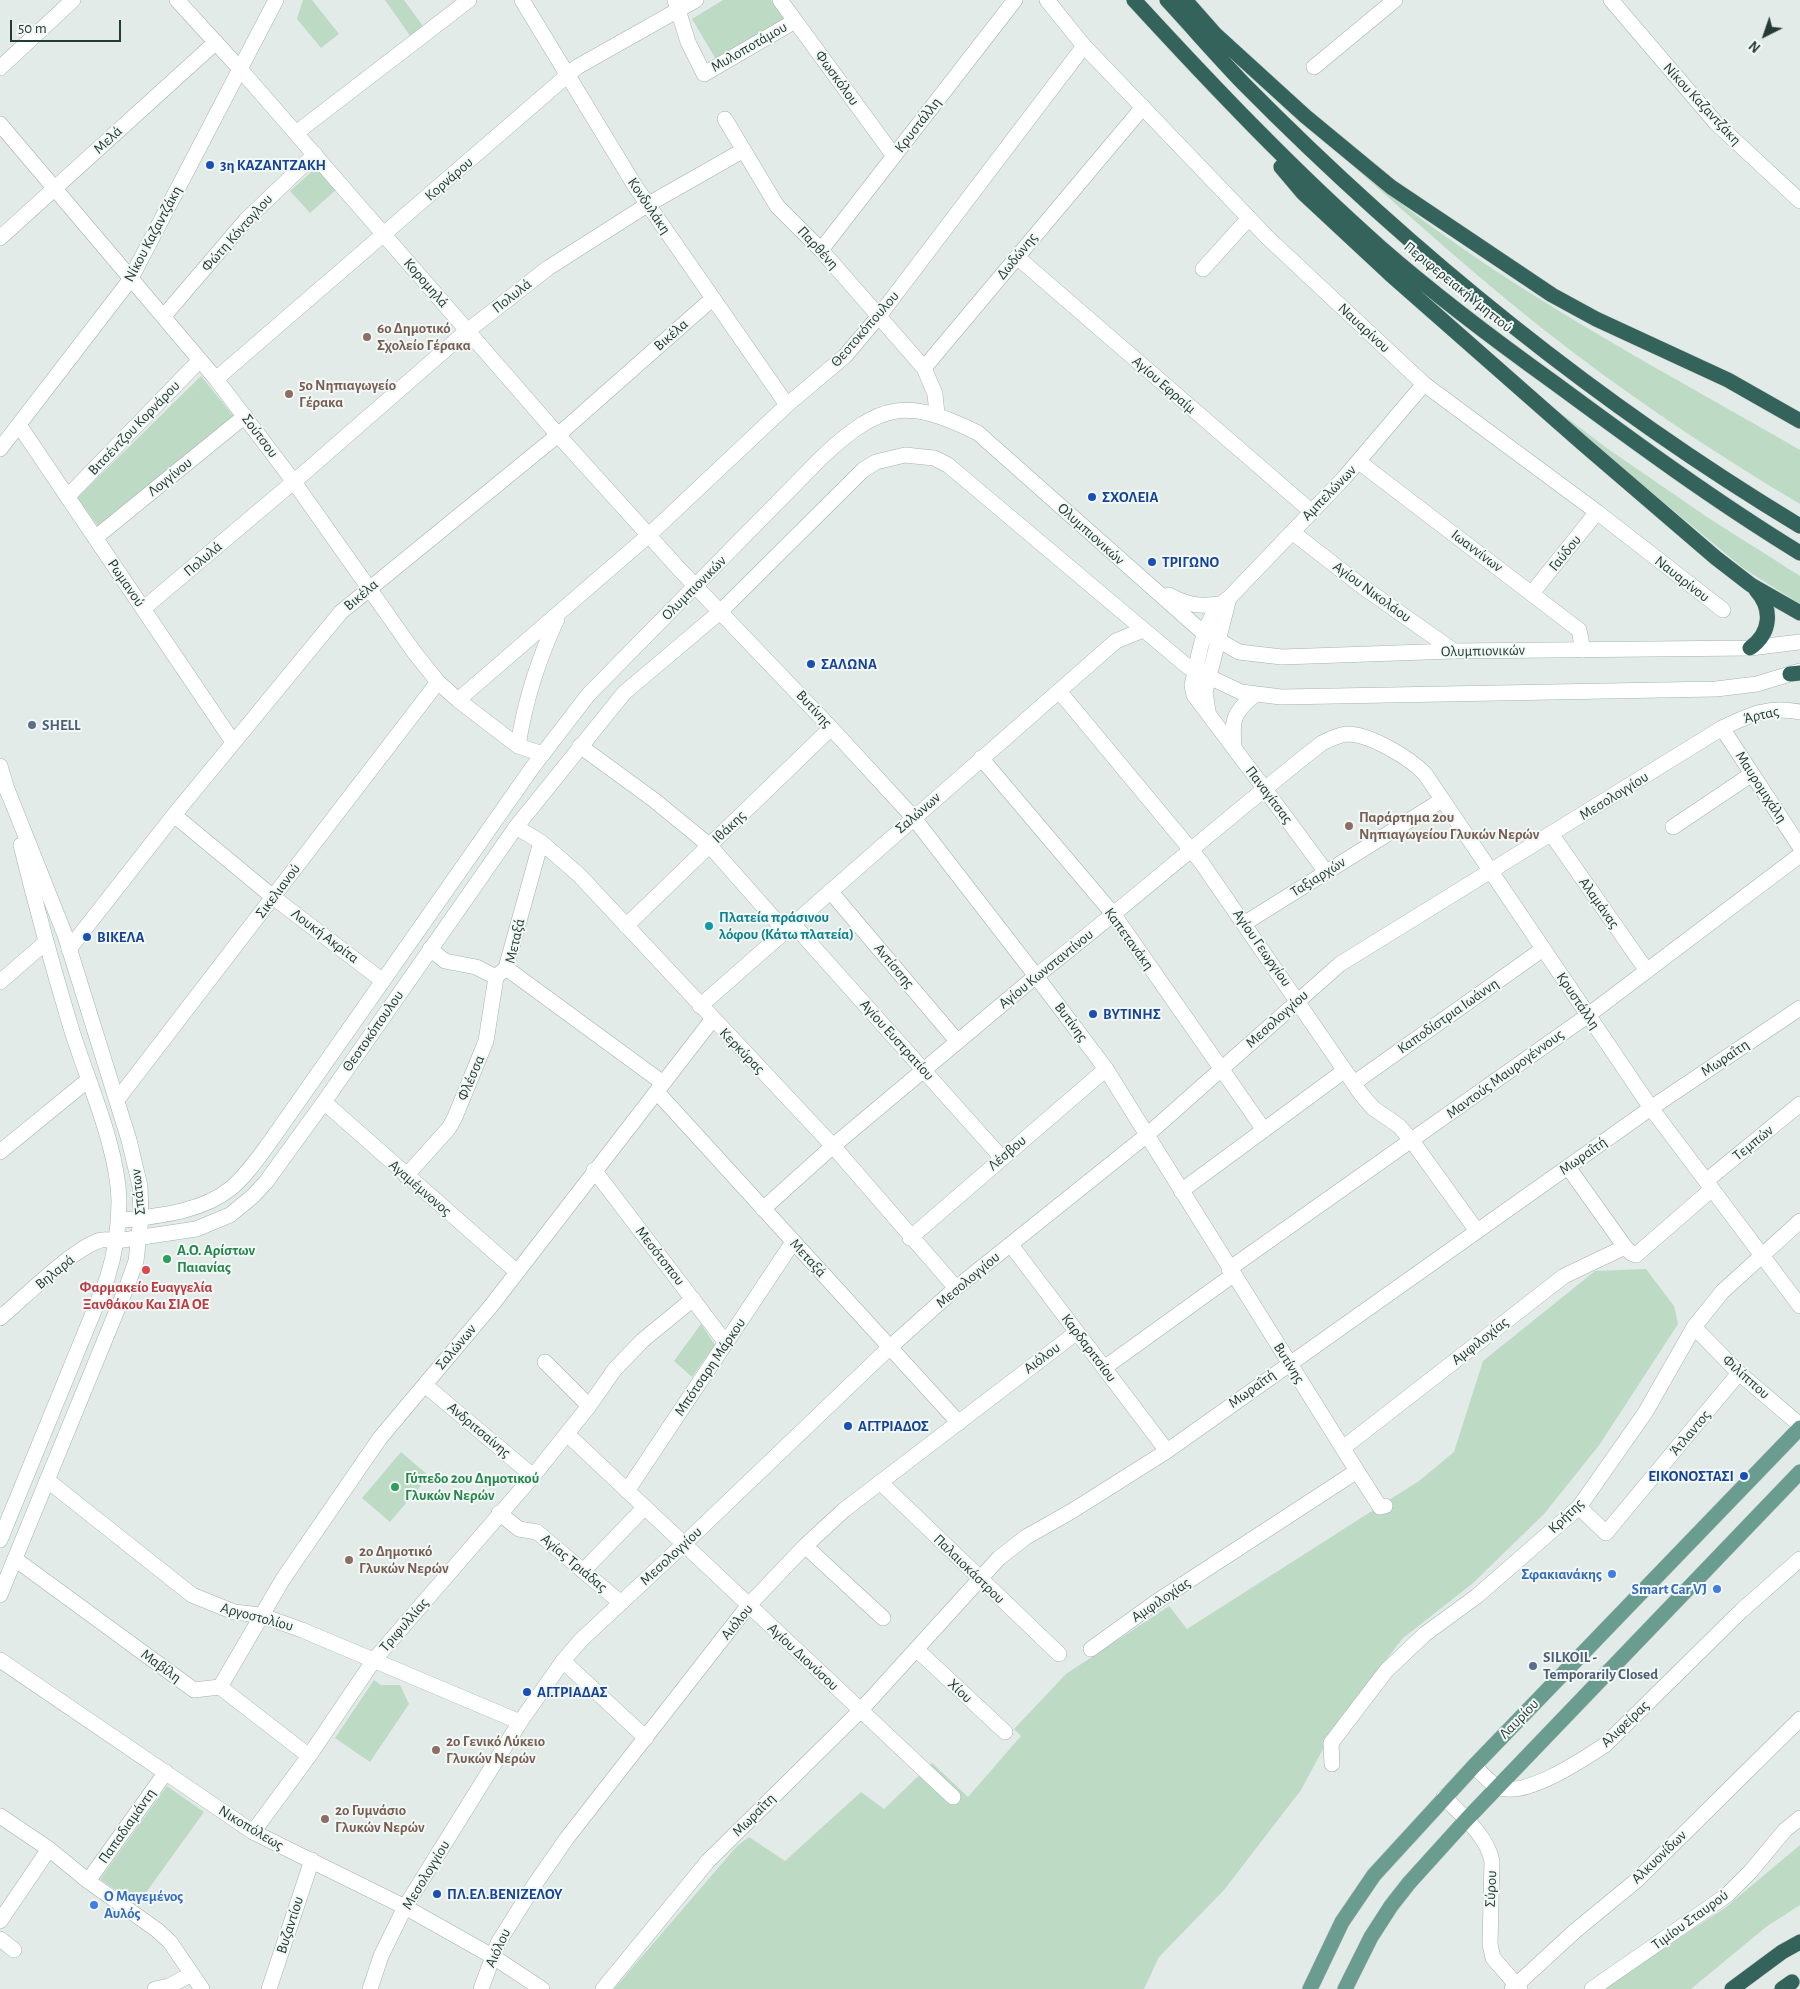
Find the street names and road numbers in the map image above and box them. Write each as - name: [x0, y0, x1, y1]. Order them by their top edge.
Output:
- street label: Μυλοποτάμου: [708, 18, 790, 76]
- street label: Φωσκόλου: [811, 47, 863, 109]
- street label: Νίκου Καζαντζάκη: [1659, 59, 1745, 149]
- street label: Κρυστάλλη: [891, 94, 945, 156]
- street label: Μελά: [90, 122, 126, 158]
- street label: Κορνάρου: [421, 153, 477, 205]
- street label: Κονδυλάκη: [624, 174, 674, 238]
- street label: Νίκου Καζαντζάκη: [120, 183, 186, 285]
- street label: Φώτη Κόντογλου: [197, 190, 277, 276]
- street label: Παρθένη: [793, 223, 843, 273]
- street label: Δωδώνης: [993, 229, 1041, 283]
- street label: Περιφερειακή Υμηττού: [1400, 238, 1516, 336]
- street label: Κορομηλά: [400, 255, 452, 311]
- street label: Πολυλά: [489, 275, 535, 317]
- street label: Θεοτοκόπουλου: [827, 287, 903, 371]
- street label: Ναυαρίνου: [1334, 299, 1394, 357]
- street label: Βικέλα: [650, 315, 692, 355]
- street label: Αγίου Εφραίμ: [1128, 352, 1200, 418]
- street label: Βιτσέντζου Κορνάρου: [84, 377, 184, 479]
- street label: Σούτσου: [238, 411, 282, 461]
- street label: Λογγίνου: [144, 454, 196, 500]
- street label: Αμπελώνων: [1298, 461, 1360, 525]
- street label: Ολυμπιονικών: [1054, 499, 1128, 569]
- street label: Ιωαννίνων: [1448, 526, 1506, 576]
- street label: Γαύδου: [1545, 531, 1585, 575]
- street label: Πολυλά: [180, 538, 226, 580]
- street label: Ολυμπιονικών: [658, 552, 730, 624]
- street label: Ναυαρίνου: [1651, 552, 1713, 606]
- street label: Ρωμανού: [103, 556, 149, 610]
- street label: Αγίου Νικολάου: [1329, 558, 1415, 626]
- street label: Βικέλα: [340, 575, 382, 615]
- street label: Ολυμπιονικών: [1441, 641, 1525, 661]
- street label: Βυτίνης: [792, 687, 836, 731]
- street label: Άρτας: [1741, 702, 1781, 728]
- street label: Μαυρομιχάλη: [1731, 748, 1791, 826]
- street label: Παναγίτσας: [1241, 763, 1297, 827]
- street label: Μεσολογγίου: [1576, 768, 1652, 824]
- street label: Σαλώνων: [892, 789, 944, 837]
- street label: Ιθάκης: [708, 807, 750, 847]
- street label: Ταξιαρχών: [1287, 853, 1349, 901]
- street label: Σικελιανού: [252, 860, 304, 922]
- street label: Αλαμάνας: [1575, 874, 1623, 932]
- street label: Καπετανάκη: [1100, 904, 1158, 974]
- street label: Λουκή Ακρίτα: [288, 905, 362, 967]
- street label: Αγίου Γεωργίου: [1229, 906, 1295, 990]
- street label: Μεταξά: [501, 917, 529, 965]
- street label: Αγίου Κωνσταντίνου: [995, 925, 1097, 1013]
- street label: Αντίσσης: [870, 940, 918, 992]
- street label: Κρυστάλλη: [1552, 969, 1604, 1033]
- street label: Καποδίστρια Ιωάννη: [1394, 974, 1502, 1058]
- street label: Μεσολογγίου: [1242, 986, 1312, 1052]
- street label: Θεοτοκόπουλου: [338, 987, 408, 1075]
- street label: Αγίου Ευστρατίου: [856, 996, 938, 1084]
- street label: Βυτίνης: [1050, 999, 1092, 1045]
- street label: Κερκύρας: [716, 1024, 768, 1078]
- street label: Μαντούς Μαυρογέννους: [1443, 1025, 1567, 1123]
- street label: Μωραΐτη: [1698, 1035, 1752, 1081]
- street label: Φλέσσα: [453, 1052, 489, 1104]
- street label: Τεμπών: [1729, 1121, 1777, 1165]
- street label: Λέσβου: [984, 1131, 1030, 1175]
- street label: Μωραΐτή: [1556, 1133, 1610, 1179]
- street label: Αγαμέμνονος: [385, 1156, 455, 1220]
- street label: Σπάτων: [127, 1168, 149, 1216]
- street label: Μεσότοπου: [631, 1223, 689, 1289]
- street label: Μεταξά: [786, 1235, 830, 1281]
- street label: Μεσολογγίου: [932, 1248, 1004, 1312]
- street label: Βηλαρά: [32, 1251, 78, 1293]
- street label: Καρδαριτσίου: [1058, 1310, 1120, 1386]
- street label: Αμφιλοχίας: [1448, 1313, 1512, 1369]
- street label: Μπότσαρη Μάρκου: [671, 1314, 749, 1420]
- street label: Σαλώνων: [432, 1321, 480, 1373]
- street label: Αιόλου: [1020, 1338, 1064, 1378]
- street label: Βυτίνης: [1270, 1339, 1308, 1387]
- street label: Φιλίππου: [1718, 1351, 1774, 1403]
- street label: Μωραΐτή: [1225, 1366, 1279, 1412]
- street label: Ανδριτσαίνης: [444, 1398, 514, 1462]
- street label: Άτλαντος: [1666, 1406, 1714, 1460]
- street label: Κρήτης: [1544, 1495, 1588, 1537]
- street label: Μεσολογγίου: [636, 1523, 706, 1589]
- street label: Αγίας Τριάδας: [537, 1530, 611, 1596]
- street label: Παλαιοκάστρου: [930, 1530, 1008, 1608]
- street label: Αμφιλοχίας: [1128, 1574, 1194, 1626]
- street label: Τριφυλλίας: [376, 1594, 432, 1656]
- street label: Αργοστολίου: [219, 1599, 295, 1635]
- street label: Αιόλου: [717, 1600, 757, 1644]
- street label: Αγίου Διονύσου: [764, 1619, 842, 1695]
- street label: Μαβίλη: [137, 1645, 185, 1687]
- street label: Χίου: [944, 1675, 976, 1707]
- street label: Λαυρίου: [1495, 1695, 1543, 1743]
- street label: Αλιφείρας: [1597, 1697, 1653, 1751]
- street label: Παπαδιαμάντη: [94, 1785, 160, 1867]
- street label: Μωραΐτη: [728, 1789, 780, 1841]
- street label: Νικοπόλεως: [215, 1802, 287, 1854]
- street label: Αλκυονίδων: [1628, 1826, 1690, 1888]
- street label: Μεσολογγίου: [398, 1837, 454, 1913]
- street label: Σύρου: [1481, 1870, 1501, 1908]
- street label: Τιμίου Σταυρού: [1648, 1886, 1732, 1954]
- street label: Βυζαντίου: [272, 1894, 308, 1956]
- street label: Αιόλου: [481, 1926, 515, 1970]

